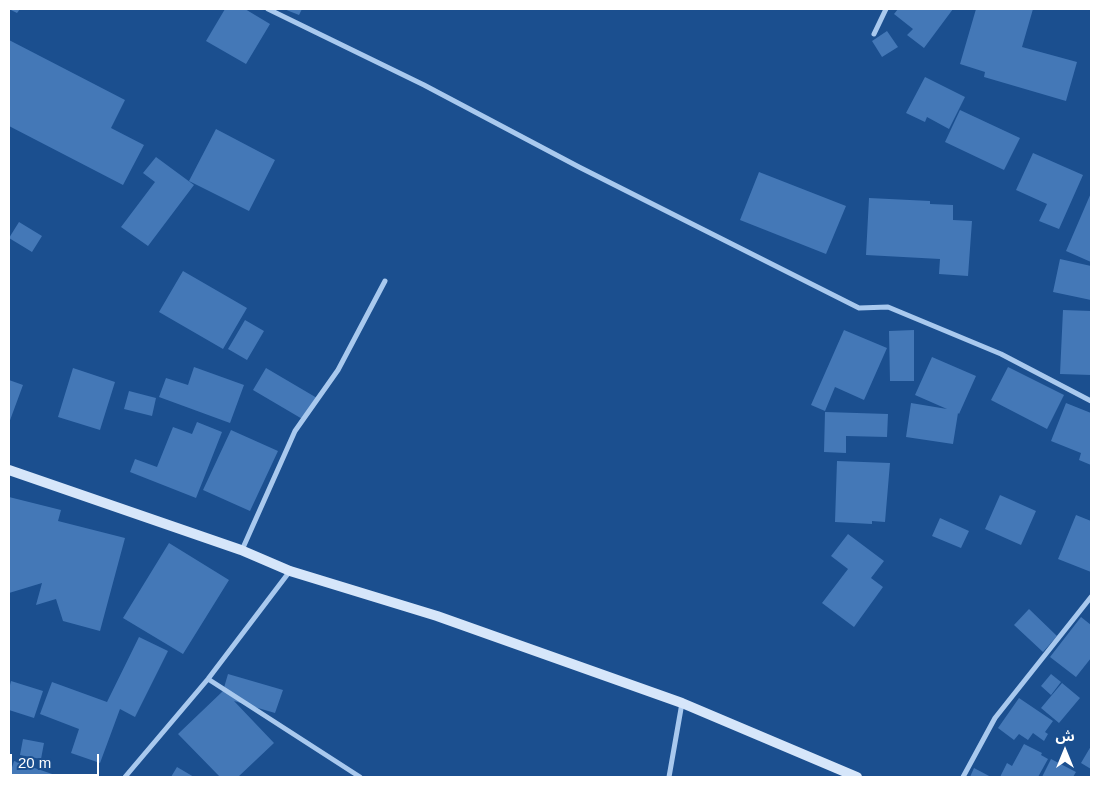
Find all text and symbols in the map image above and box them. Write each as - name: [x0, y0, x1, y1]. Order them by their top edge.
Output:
- north arrow: [1040, 726, 1090, 776]
- text: ش: [1055, 728, 1075, 744]
- scale bar: [12, 744, 101, 776]
- text: 20 m: [18, 754, 51, 771]

